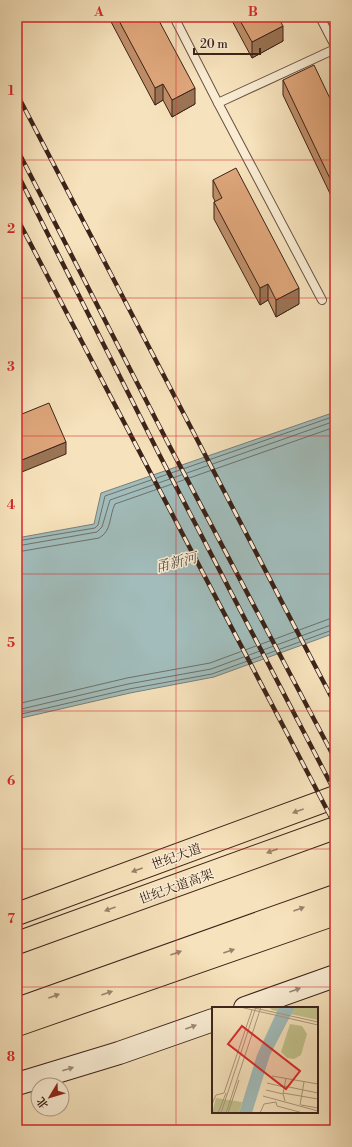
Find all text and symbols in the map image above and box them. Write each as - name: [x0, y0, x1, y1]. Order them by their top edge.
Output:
- text: A: [93, 4, 104, 20]
- text: B: [248, 4, 258, 20]
- scale bar: [194, 30, 260, 56]
- text: 20 m: [200, 37, 228, 52]
- text: 1: [8, 83, 15, 99]
- text: 2: [7, 221, 15, 237]
- text: 3: [7, 359, 15, 375]
- text: 4: [7, 497, 16, 513]
- water label: 甬新河: [154, 548, 202, 577]
- text: 5: [7, 635, 15, 651]
- text: 6: [7, 773, 15, 789]
- one-way arrow: [292, 808, 304, 814]
- street label: 世纪大道: [149, 841, 204, 873]
- one-way arrow: [266, 848, 278, 854]
- street label: 世纪大道高架: [137, 866, 216, 908]
- one-way arrow: [130, 867, 142, 873]
- one-way arrow: [293, 906, 305, 912]
- one-way arrow: [104, 907, 116, 913]
- text: 7: [7, 911, 15, 927]
- one-way arrow: [224, 947, 236, 953]
- one-way arrow: [171, 949, 183, 955]
- one-way arrow: [289, 987, 301, 993]
- one-way arrow: [101, 990, 113, 996]
- one-way arrow: [48, 993, 60, 999]
- inset map: [212, 1007, 318, 1113]
- one-way arrow: [185, 1024, 197, 1030]
- text: 8: [7, 1049, 15, 1065]
- one-way arrow: [62, 1066, 74, 1072]
- north arrow: [30, 1077, 70, 1117]
- text: 北: [34, 1094, 52, 1111]

